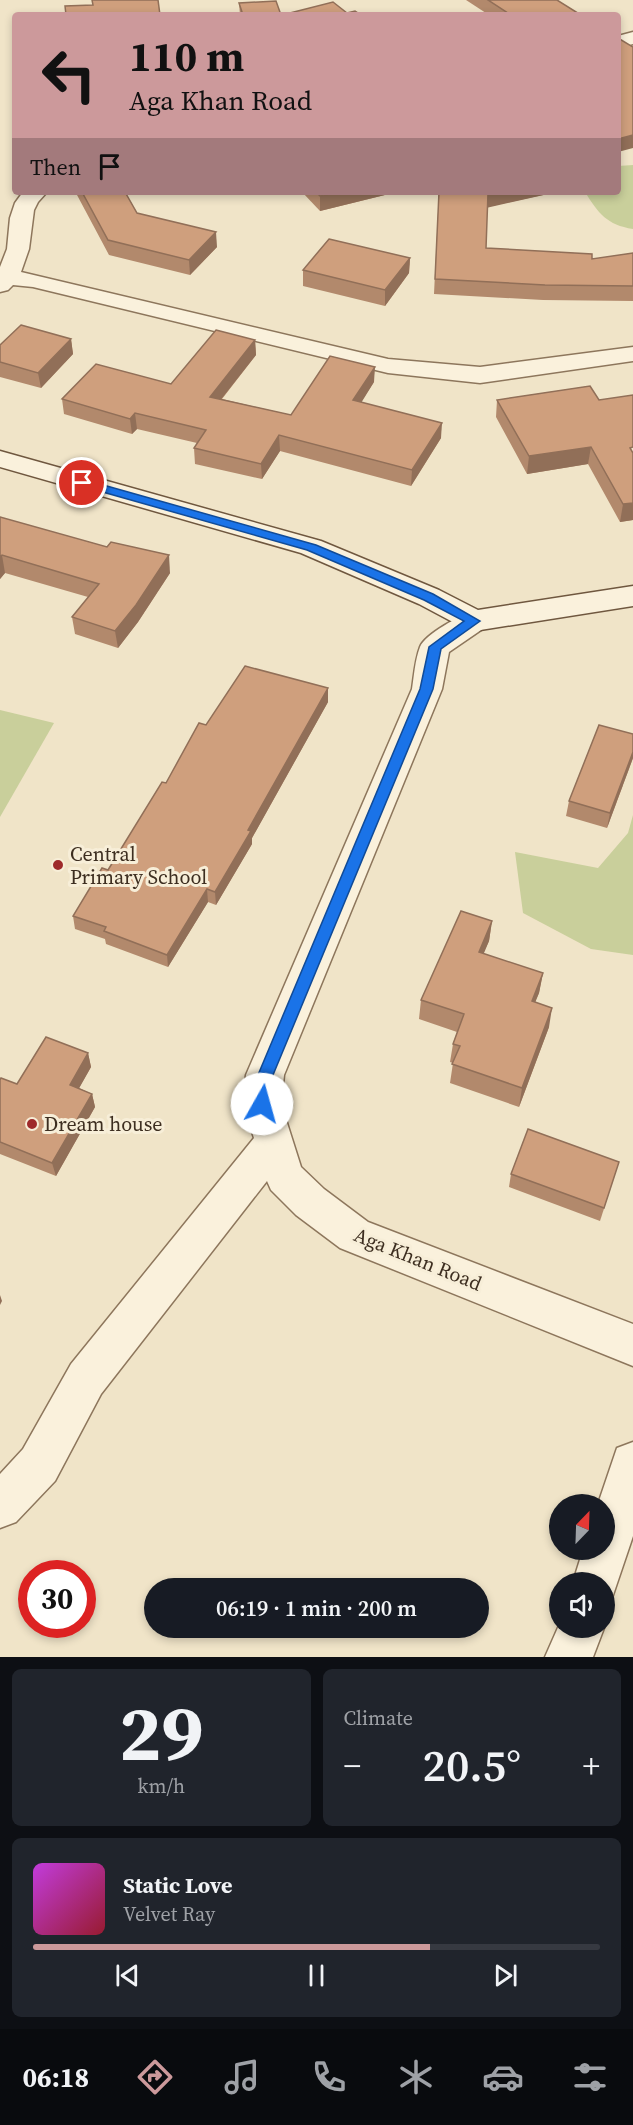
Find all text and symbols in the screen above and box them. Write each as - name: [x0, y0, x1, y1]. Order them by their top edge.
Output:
- text: 110 m: [129, 27, 244, 85]
- icon: left: [30, 36, 108, 114]
- text: Aga Khan Road: [129, 82, 312, 119]
- icon: arrive: [93, 150, 126, 183]
- text: Then: [30, 152, 81, 182]
- pin: [56, 457, 107, 508]
- icon: arrive: [65, 466, 98, 499]
- place label: Central Primary School: [70, 840, 207, 891]
- marker: Central Primary School: [51, 858, 65, 872]
- position arrow: [230, 1072, 294, 1136]
- place label: Dream house: [44, 1110, 163, 1138]
- marker: Dream house: [25, 1117, 39, 1131]
- street label: Aga Khan Road: [350, 1221, 487, 1298]
- north arrow: [549, 1494, 615, 1560]
- map controls: [549, 1494, 615, 1638]
- speed limit sign: 30: [18, 1560, 96, 1638]
- button: sound: [549, 1572, 615, 1638]
- text: 06:19 · 1 min · 200 m: [216, 1593, 417, 1623]
- text: 29: [119, 1679, 204, 1786]
- text: Climate: [344, 1704, 413, 1732]
- text: 20.5°: [423, 1734, 521, 1796]
- text: −: [344, 1743, 361, 1788]
- text: +: [583, 1743, 600, 1788]
- text: km/h: [137, 1772, 185, 1800]
- text: Static Love: [123, 1870, 233, 1900]
- text: Velvet Ray: [123, 1900, 215, 1928]
- icon: previous: [111, 1959, 144, 1992]
- icon: pause: [300, 1959, 333, 1992]
- icon: next: [489, 1959, 522, 1992]
- icon: directions: [134, 2056, 176, 2098]
- icon: music: [221, 2056, 263, 2098]
- icon: phone: [308, 2056, 350, 2098]
- icon: climate: [395, 2056, 437, 2098]
- icon: car: [482, 2056, 524, 2098]
- icon: filters: [569, 2056, 611, 2098]
- text: 06:18: [22, 2059, 89, 2096]

